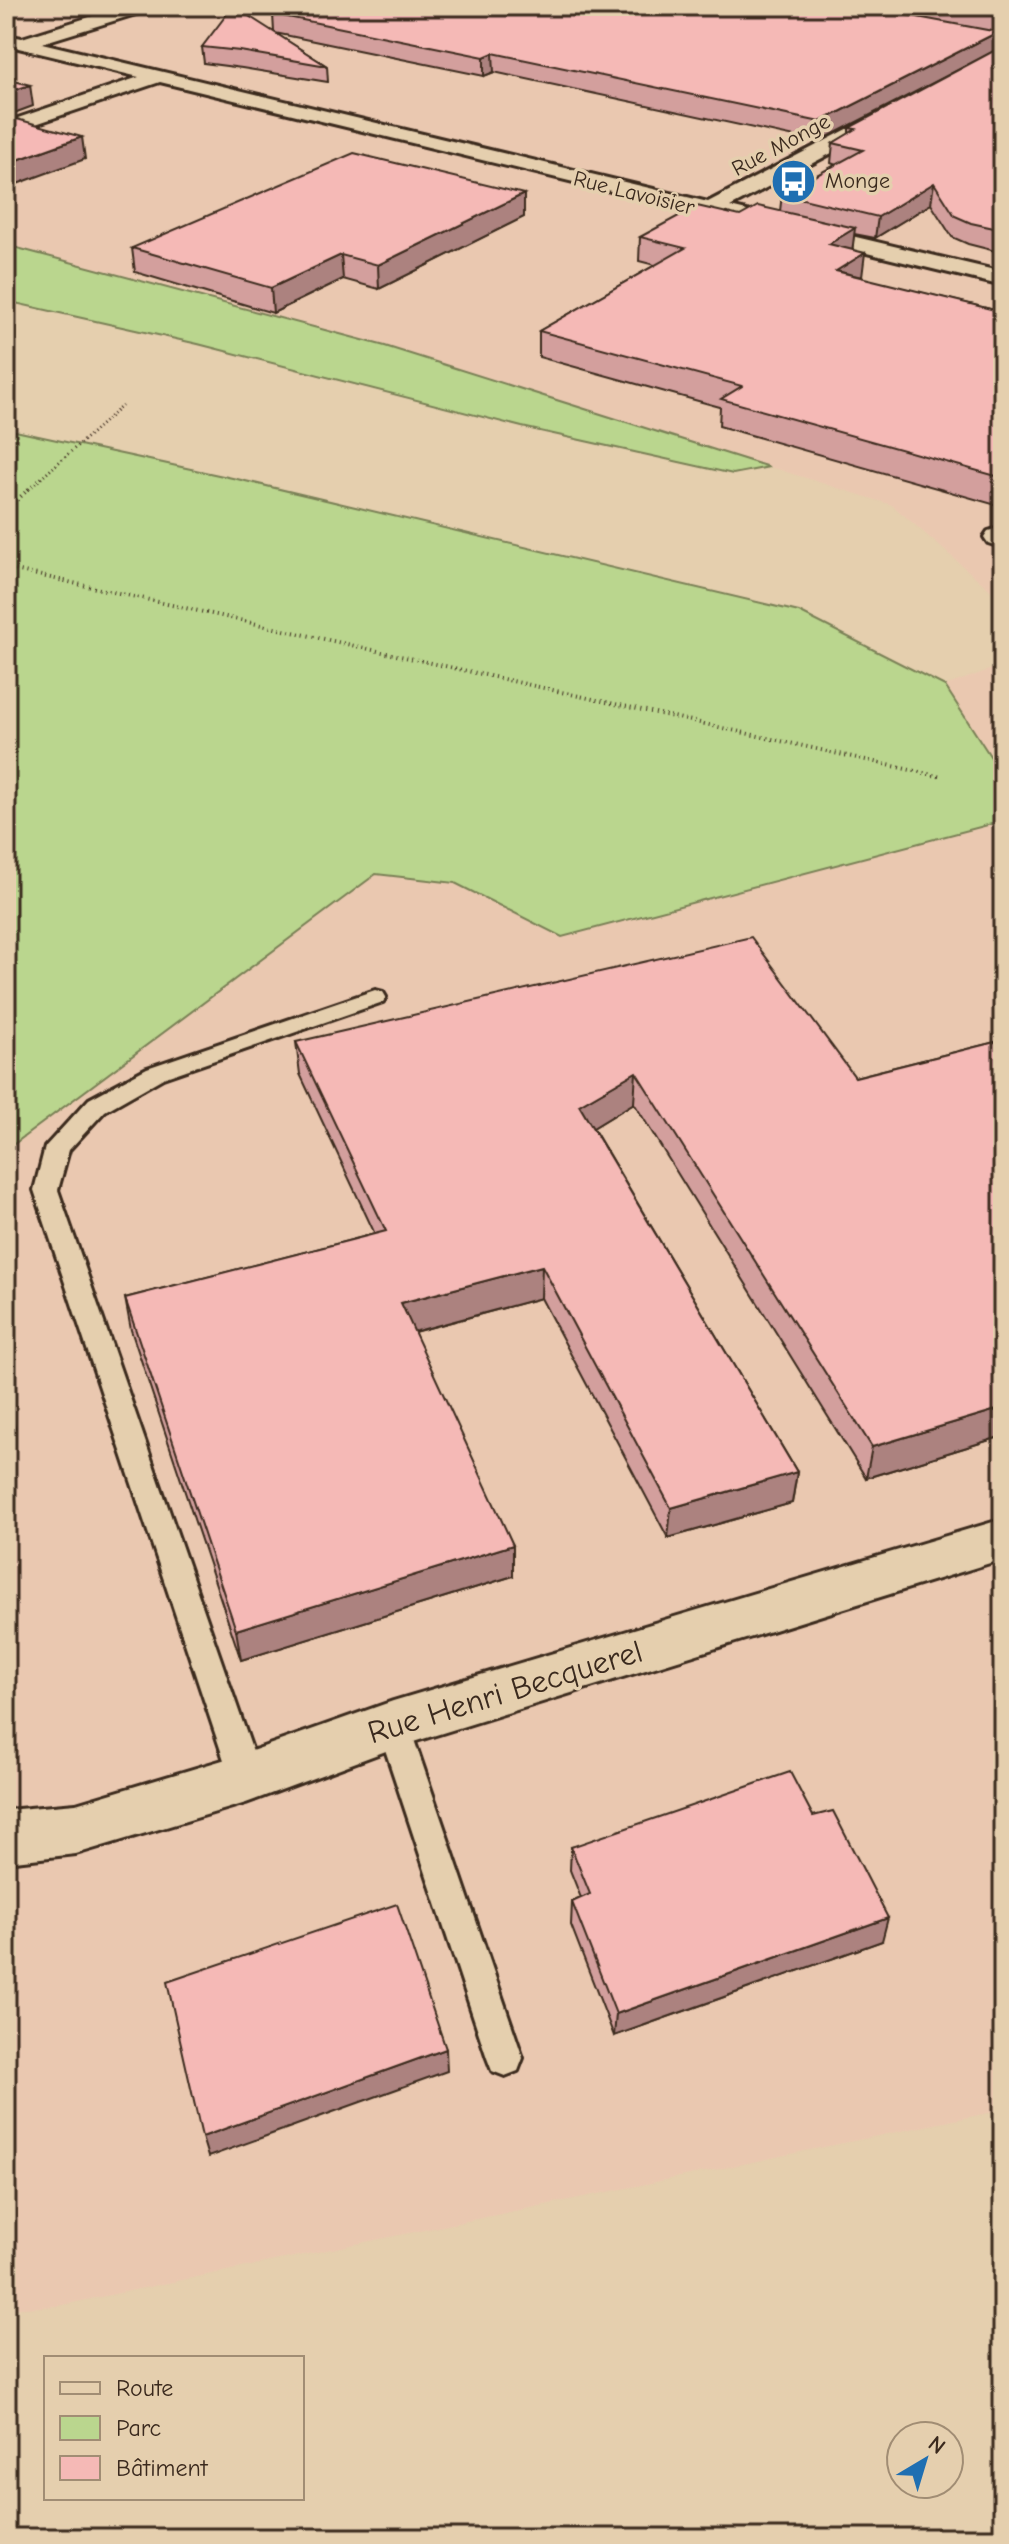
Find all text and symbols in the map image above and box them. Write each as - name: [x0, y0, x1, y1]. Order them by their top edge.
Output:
- street label: Rue Monge: [727, 108, 835, 182]
- bus stop icon: Monge: [770, 157, 818, 205]
- street label: Rue Lavoisier: [571, 165, 698, 221]
- place label: Monge: [825, 168, 890, 194]
- street label: Rue Henri Becquerel: [363, 1633, 647, 1751]
- legend: [44, 2356, 304, 2500]
- text: Route: [116, 2374, 173, 2402]
- text: Parc: [116, 2414, 161, 2442]
- north arrow: [885, 2420, 965, 2500]
- text: N: [923, 2430, 950, 2460]
- text: Bâtiment: [116, 2454, 209, 2482]

